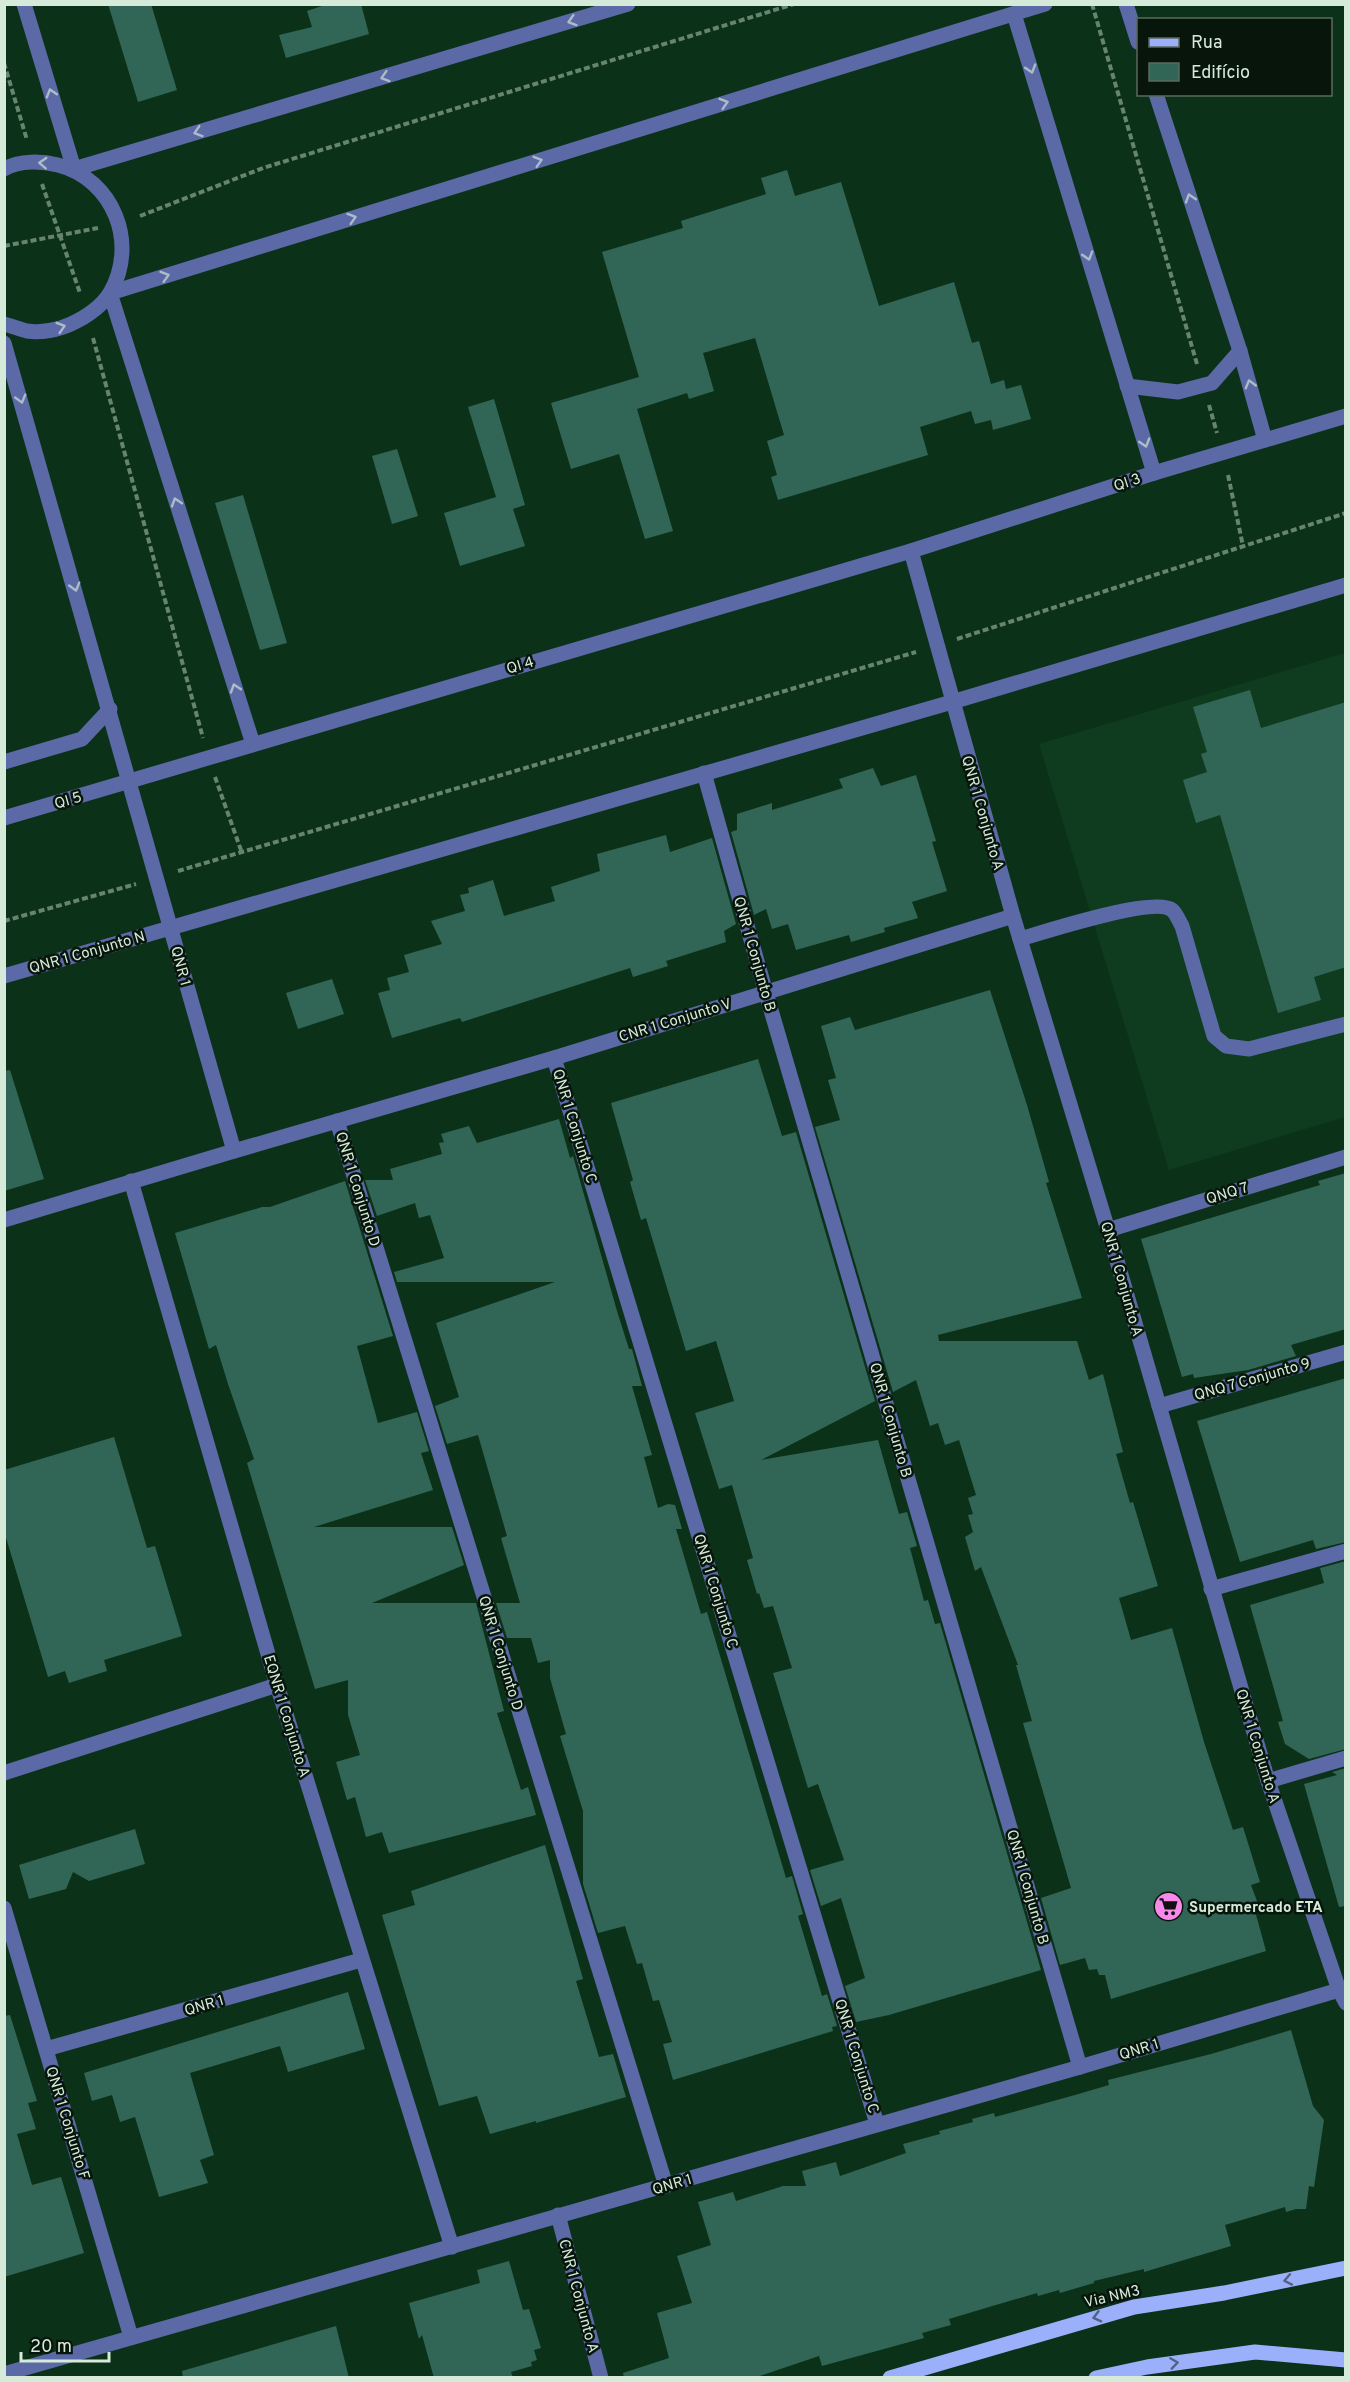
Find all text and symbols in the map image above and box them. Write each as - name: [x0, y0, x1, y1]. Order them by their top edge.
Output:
- one-way arrow: [567, 14, 578, 26]
- legend: [1137, 18, 1332, 96]
- text: Rua: [1191, 32, 1222, 55]
- text: Edifício: [1191, 62, 1250, 85]
- one-way arrow: [1024, 64, 1036, 74]
- one-way arrow: [380, 70, 391, 82]
- one-way arrow: [46, 88, 58, 99]
- one-way arrow: [718, 98, 729, 110]
- one-way arrow: [193, 125, 204, 137]
- one-way arrow: [532, 156, 543, 168]
- one-way arrow: [38, 157, 47, 170]
- one-way arrow: [1185, 193, 1197, 204]
- one-way arrow: [346, 213, 357, 225]
- one-way arrow: [1081, 250, 1093, 261]
- one-way arrow: [159, 271, 170, 283]
- one-way arrow: [55, 322, 66, 334]
- one-way arrow: [1244, 379, 1257, 389]
- one-way arrow: [14, 394, 26, 404]
- one-way arrow: [1138, 437, 1150, 448]
- street label: QI 3: [1111, 470, 1144, 497]
- one-way arrow: [171, 497, 183, 508]
- one-way arrow: [68, 581, 80, 592]
- street label: QI 4: [504, 653, 536, 679]
- one-way arrow: [230, 683, 242, 694]
- street label: QNR 1 Conjunto A: [956, 754, 1007, 873]
- street label: QI 5: [52, 788, 84, 814]
- street label: QNR 1 Conjunto B: [728, 895, 779, 1014]
- street label: QNR 1 Conjunto N: [27, 928, 148, 979]
- street label: QNR 1: [165, 944, 194, 988]
- street label: CNR 1 Conjunto V: [617, 995, 734, 1048]
- street label: QNR 1 Conjunto C: [547, 1067, 600, 1186]
- street label: QNR 1 Conjunto D: [330, 1130, 383, 1249]
- street label: QNQ 7: [1204, 1179, 1251, 1210]
- street label: QNR 1 Conjunto A: [1095, 1220, 1146, 1339]
- street label: QNQ 7 Conjunto 9: [1192, 1355, 1313, 1406]
- street label: QNR 1 Conjunto B: [864, 1361, 915, 1480]
- street label: QNR 1 Conjunto C: [688, 1532, 741, 1651]
- street label: QNR 1 Conjunto D: [473, 1594, 526, 1713]
- street label: EQNR 1 Conjunto A: [258, 1653, 313, 1780]
- street label: QNR 1 Conjunto A: [1230, 1687, 1283, 1806]
- street label: QNR 1 Conjunto B: [1001, 1828, 1052, 1947]
- supermarket icon: Supermercado ETA: [1152, 1891, 1184, 1923]
- place label: Supermercado ETA: [1189, 1899, 1323, 1918]
- street label: QNR 1: [182, 1992, 227, 2021]
- street label: QNR 1 Conjunto C: [829, 1997, 882, 2116]
- street label: QNR 1: [1117, 2035, 1162, 2065]
- street label: QNR 1 Conjunto F: [40, 2064, 93, 2182]
- street label: QNR 1: [650, 2171, 695, 2200]
- street label: CNR 1 Conjunto A: [553, 2237, 602, 2356]
- one-way arrow: [1283, 2273, 1293, 2286]
- street label: Via NM3: [1083, 2282, 1142, 2313]
- one-way arrow: [1092, 2309, 1102, 2322]
- scale bar: [21, 2325, 110, 2363]
- text: 20 m: [30, 2336, 72, 2359]
- one-way arrow: [1170, 2358, 1179, 2370]

